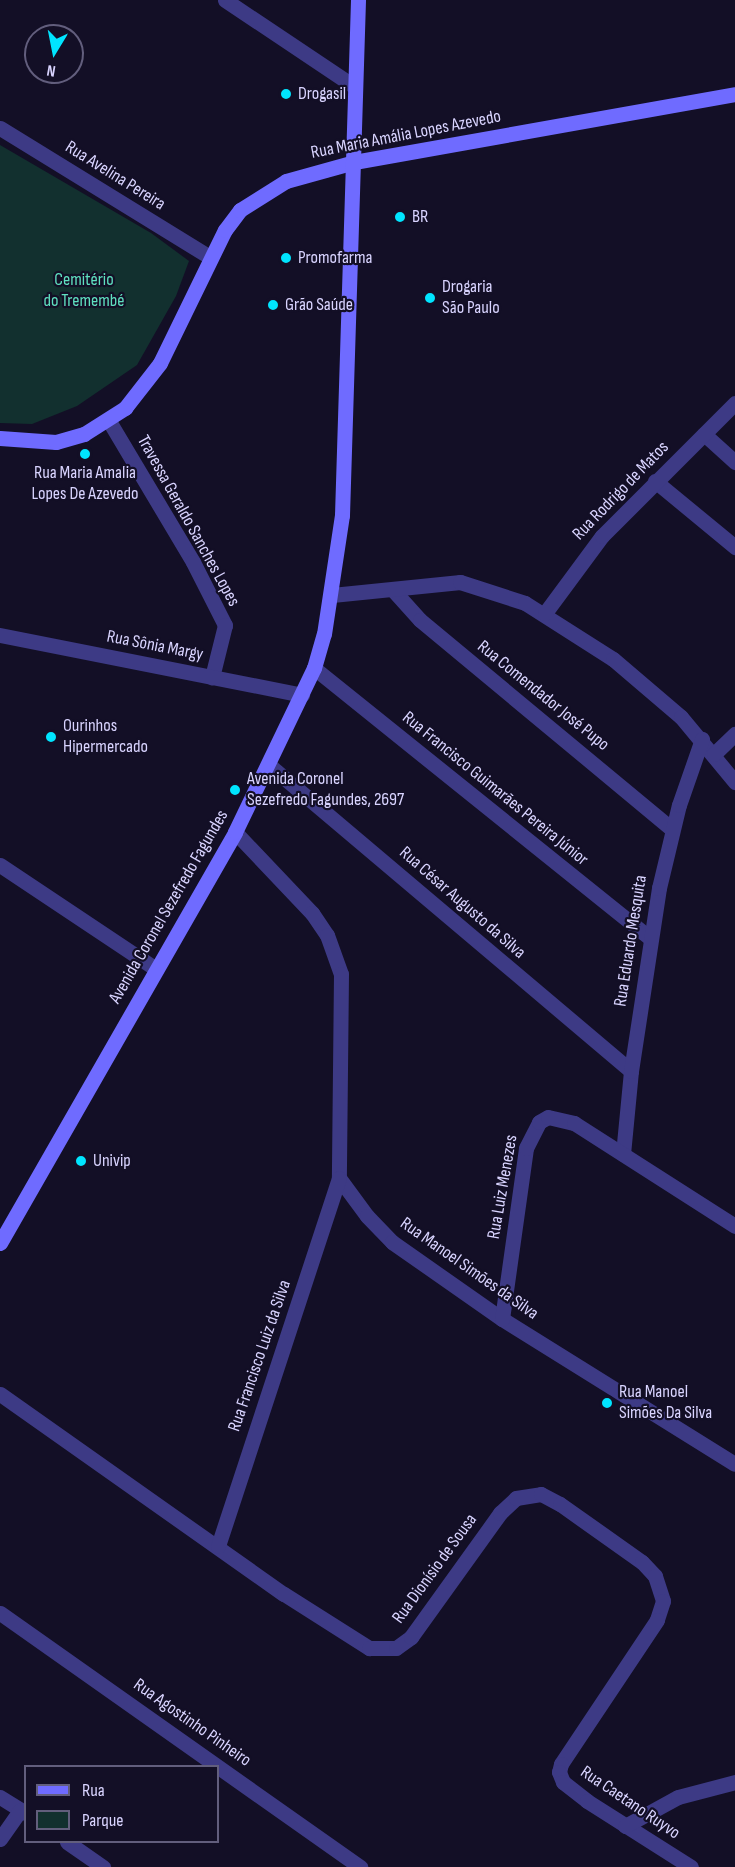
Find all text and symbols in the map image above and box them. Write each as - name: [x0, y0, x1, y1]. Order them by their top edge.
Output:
- north arrow: [24, 24, 84, 84]
- text: N: [45, 60, 57, 80]
- place label: Drogasil: [298, 83, 346, 105]
- marker: Drogasil: [279, 87, 293, 101]
- street label: Rua Maria Amália Lopes Azevedo: [309, 106, 503, 164]
- street label: Rua Avelina Pereira: [61, 137, 169, 215]
- place label: BR: [412, 206, 428, 228]
- marker: BR: [393, 210, 407, 224]
- place label: Promofarma: [298, 247, 373, 269]
- marker: Promofarma: [279, 251, 293, 265]
- park label: Cemitério do Tremembé: [44, 270, 124, 312]
- place label: Drogaria São Paulo: [442, 277, 500, 320]
- marker: Drogaria São Paulo: [423, 291, 437, 305]
- place label: Grão Saúde: [285, 294, 353, 316]
- marker: Grão Saúde: [266, 298, 280, 312]
- street label: Travessa Geraldo Sanches Lopes: [132, 432, 244, 610]
- street label: Rua Rodrigo de Matos: [568, 437, 674, 545]
- marker: Rua Maria Amalia Lopes De Azevedo: [78, 447, 92, 461]
- place label: Rua Maria Amalia Lopes De Azevedo: [31, 463, 139, 506]
- street label: Rua Sônia Margy: [105, 626, 205, 666]
- street label: Rua Comendador José Pupo: [473, 636, 613, 756]
- street label: Rua Francisco Guimarães Pereira Júnior: [398, 707, 592, 871]
- place label: Ourinhos Hipermercado: [63, 716, 148, 758]
- marker: Ourinhos Hipermercado: [44, 730, 58, 744]
- place label: Avenida Coronel Sezefredo Fagundes, 2697: [247, 769, 404, 812]
- marker: Avenida Coronel Sezefredo Fagundes, 2697: [228, 783, 242, 797]
- street label: Avenida Coronel Sezefredo Fagundes: [105, 806, 233, 1008]
- street label: Rua César Augusto da Silva: [394, 842, 530, 964]
- street label: Rua Eduardo Mesquita: [610, 874, 652, 1008]
- street label: Rua Luiz Menezes: [483, 1133, 523, 1241]
- place label: Univip: [93, 1150, 131, 1172]
- marker: Univip: [74, 1154, 88, 1168]
- street label: Rua Manoel Simões da Silva: [396, 1213, 542, 1325]
- street label: Rua Francisco Luiz da Silva: [224, 1278, 296, 1434]
- place label: Rua Manoel Simões Da Silva: [619, 1382, 712, 1424]
- marker: Rua Manoel Simões Da Silva: [600, 1396, 614, 1410]
- street label: Rua Dionísio de Sousa: [388, 1510, 482, 1628]
- street label: Rua Agostinho Pinheiro: [129, 1674, 255, 1772]
- street label: Rua Caetano Ruyvo: [576, 1762, 684, 1844]
- legend: [24, 1765, 219, 1843]
- text: Rua: [82, 1780, 105, 1801]
- text: Parque: [82, 1810, 123, 1831]

